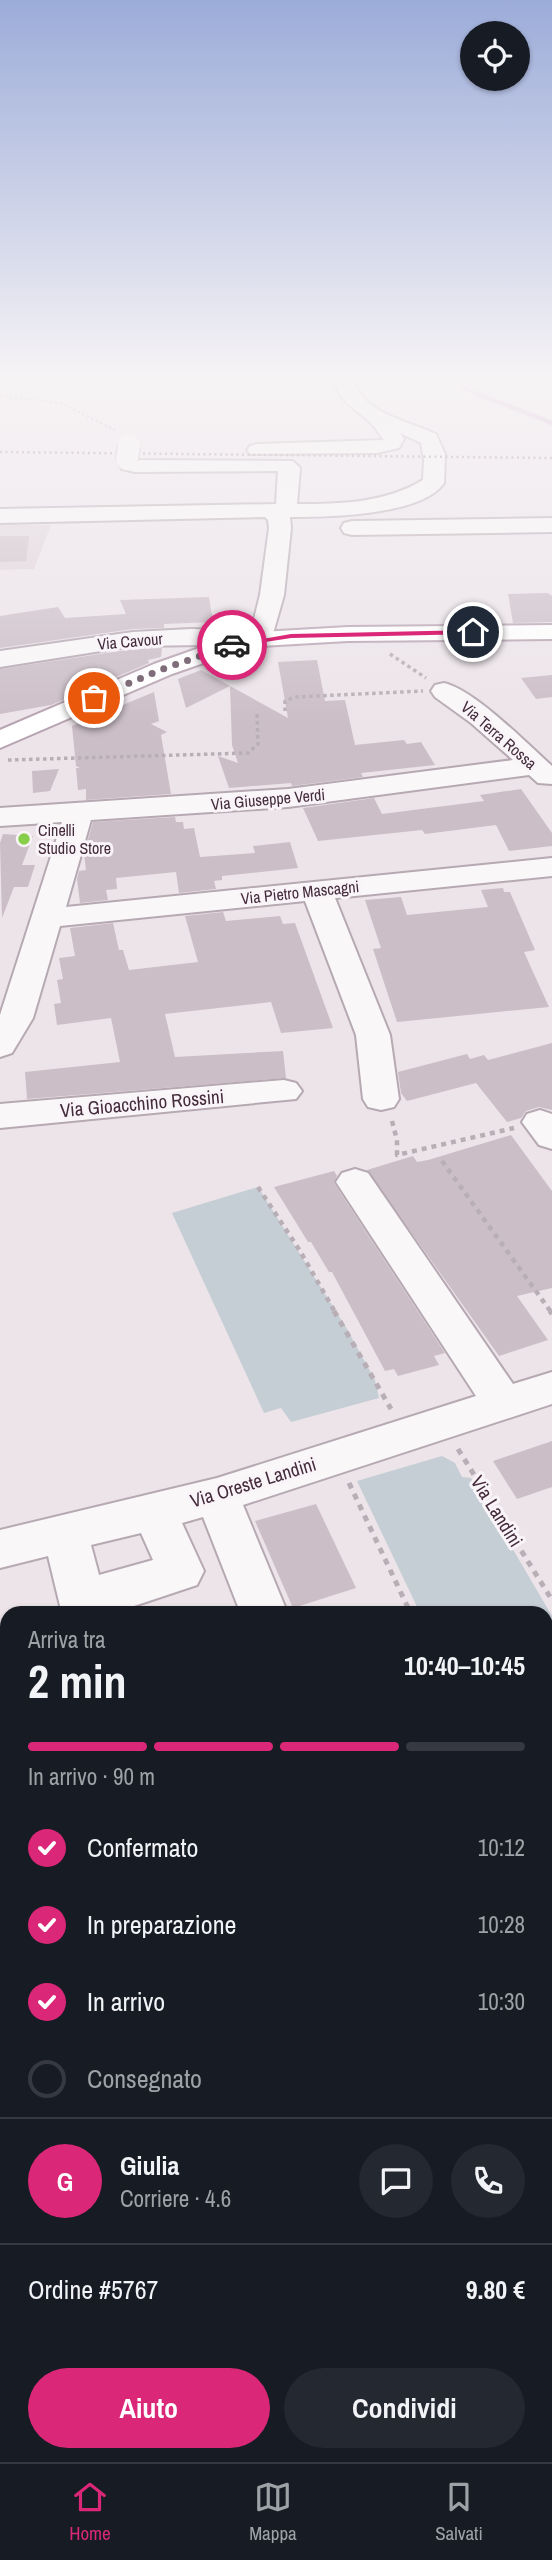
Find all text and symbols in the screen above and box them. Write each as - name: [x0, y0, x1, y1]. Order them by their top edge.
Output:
- map controls: [460, 21, 530, 91]
- button: locate: [460, 21, 530, 91]
- pin: [443, 602, 503, 662]
- courier: [197, 610, 267, 680]
- icon: home: [454, 613, 492, 651]
- icon: car: [213, 626, 251, 664]
- street label: Via Cavour: [96, 627, 164, 655]
- pin: [64, 668, 124, 728]
- icon: bag: [75, 679, 113, 717]
- street label: Via Terra Rossa: [456, 696, 542, 774]
- street label: Via Giuseppe Verdi: [210, 783, 326, 815]
- place label: Cinelli Studio Store: [38, 819, 111, 859]
- marker: Cinelli Studio Store: [16, 831, 32, 847]
- street label: Via Pietro Mascagni: [240, 875, 360, 909]
- street label: Via Gioacchino Rossini: [59, 1083, 225, 1123]
- street label: Via Oreste Landini: [187, 1450, 319, 1514]
- street label: Via Landini: [465, 1470, 529, 1552]
- text: Arriva tra: [28, 1624, 106, 1655]
- text: 10:40–10:45: [404, 1648, 525, 1683]
- text: 2 min: [28, 1650, 127, 1712]
- text: In arrivo · 90 m: [28, 1761, 155, 1792]
- icon: check: [28, 1829, 66, 1867]
- text: Confermato: [87, 1830, 198, 1865]
- text: 10:12: [478, 1832, 525, 1863]
- icon: check: [28, 1906, 66, 1944]
- text: In preparazione: [87, 1907, 236, 1942]
- text: 10:28: [478, 1909, 525, 1940]
- icon: check: [28, 1983, 66, 2021]
- text: In arrivo: [87, 1984, 165, 2019]
- text: 10:30: [478, 1986, 525, 2017]
- text: Consegnato: [87, 2061, 202, 2096]
- button: chat: [359, 2144, 433, 2218]
- button: phone: [451, 2144, 525, 2218]
- text: Giulia: [120, 2148, 179, 2183]
- text: G: [57, 2164, 73, 2199]
- text: Corriere · 4.6: [120, 2183, 231, 2214]
- text: Ordine #5767: [28, 2272, 158, 2307]
- text: 9.80 €: [466, 2272, 525, 2307]
- button: Aiuto: [28, 2368, 270, 2448]
- button: Condividi: [284, 2368, 525, 2448]
- tab: Home: [69, 2478, 111, 2546]
- tab: Mappa: [249, 2478, 297, 2546]
- tab: Salvati: [435, 2478, 483, 2546]

